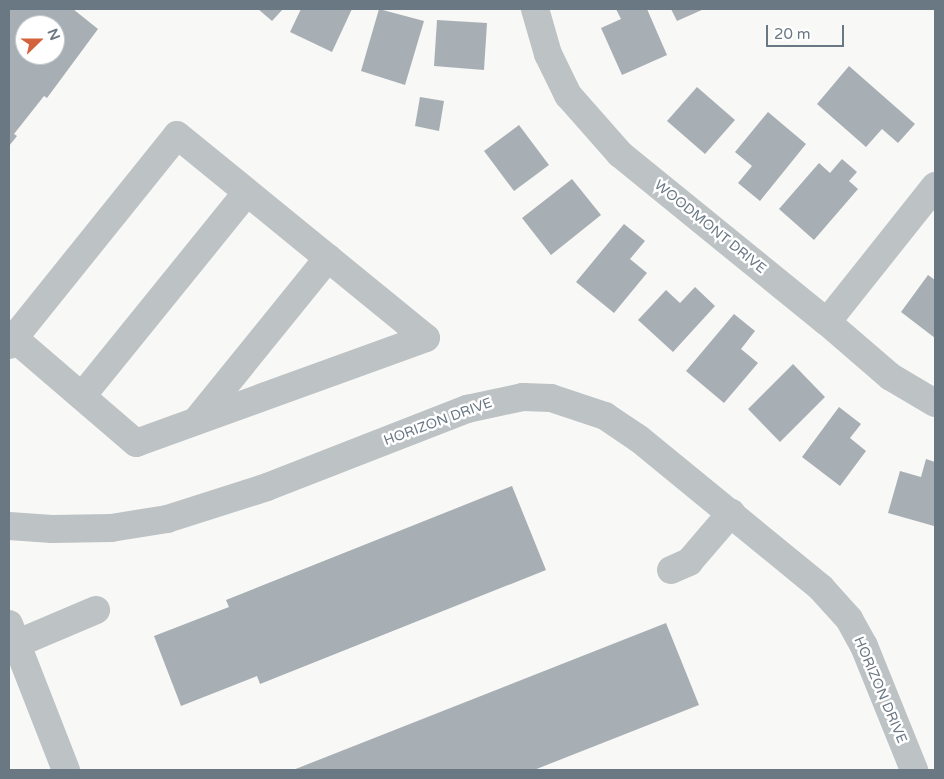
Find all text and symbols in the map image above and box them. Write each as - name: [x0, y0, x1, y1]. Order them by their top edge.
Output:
- north arrow: [15, 15, 65, 65]
- scale bar: [769, 15, 846, 47]
- text: 20 m: [774, 25, 811, 43]
- text: N: [43, 26, 63, 43]
- street label: WOODMONT DRIVE: [651, 177, 769, 277]
- street label: HORIZON DRIVE: [381, 395, 495, 449]
- street label: HORIZON DRIVE: [850, 634, 910, 746]

